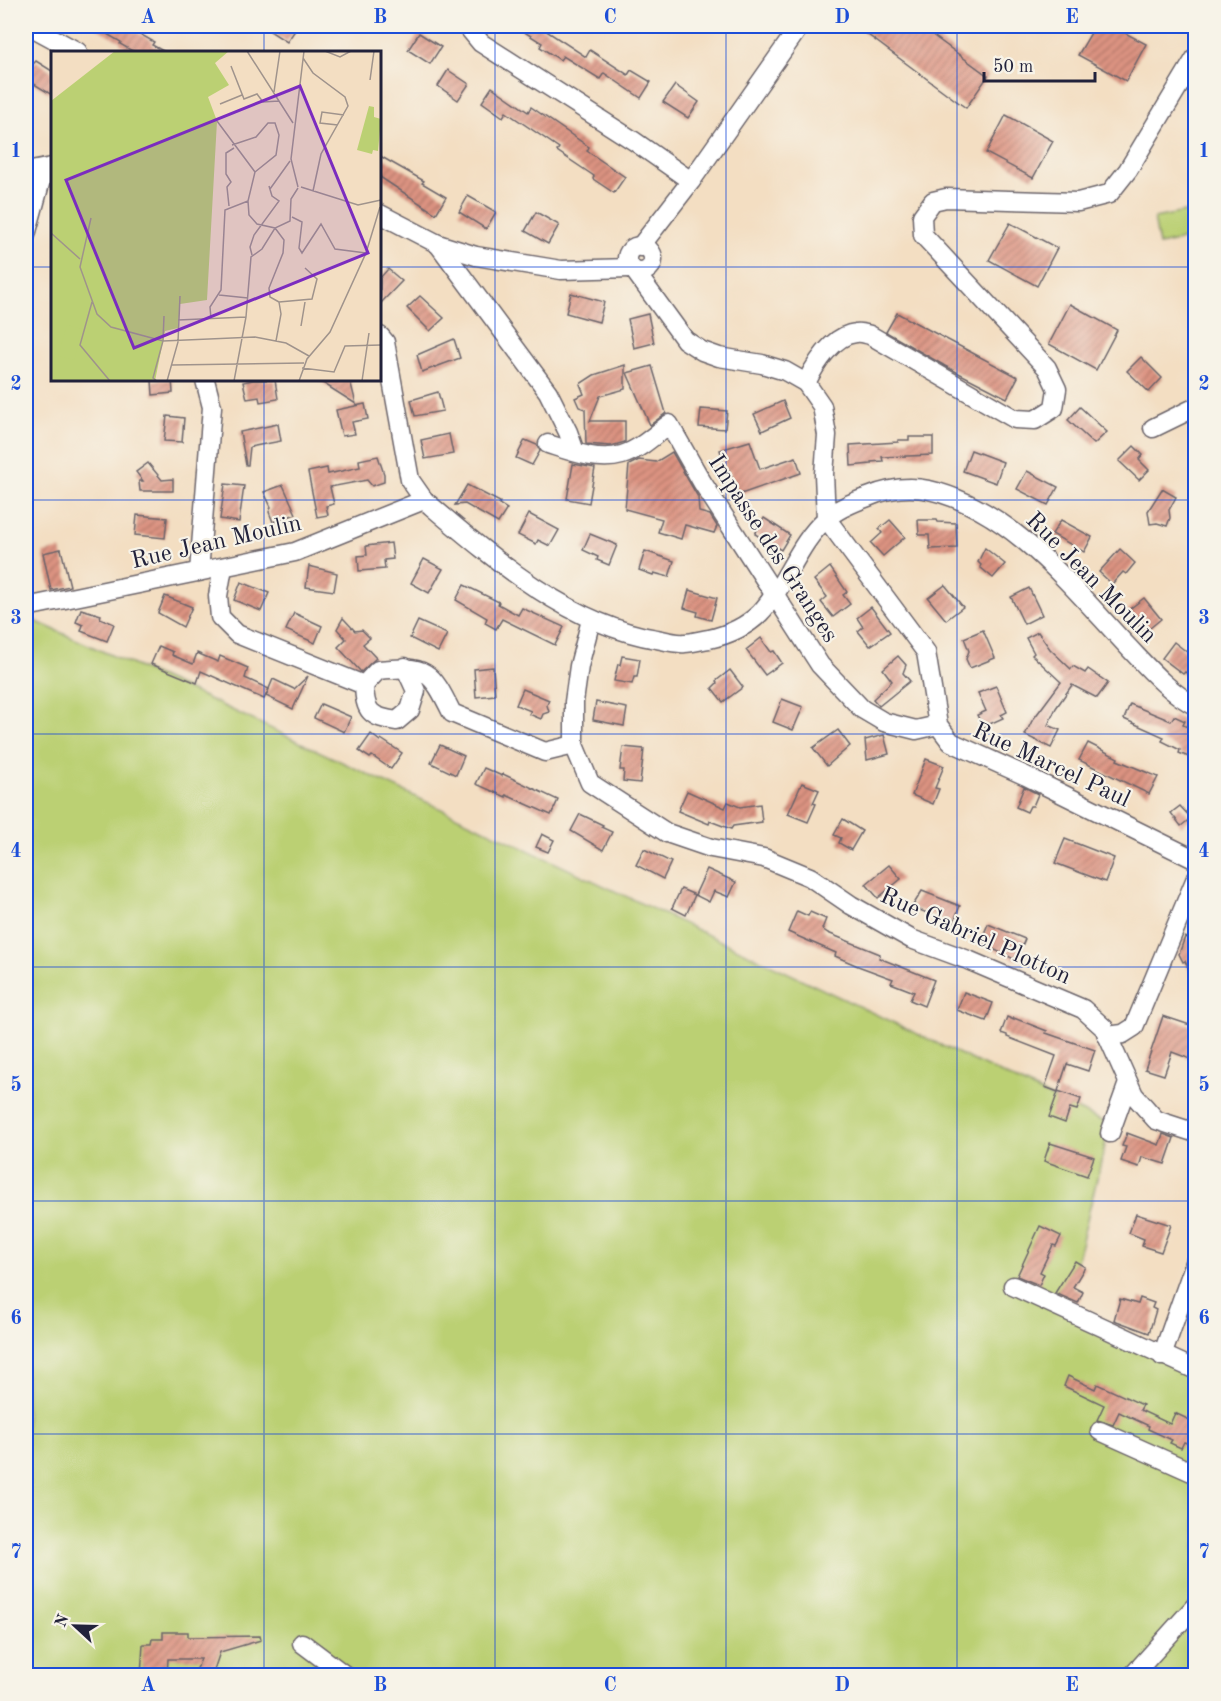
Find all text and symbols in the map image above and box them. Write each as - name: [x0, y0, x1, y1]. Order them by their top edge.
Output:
- text: A: [140, 8, 156, 28]
- text: B: [373, 8, 387, 28]
- text: C: [603, 8, 617, 28]
- text: D: [834, 8, 850, 28]
- text: E: [1065, 8, 1079, 28]
- scale bar: [984, 45, 1095, 83]
- inset map: [51, 51, 381, 381]
- text: 50 m: [993, 58, 1033, 76]
- text: 1: [10, 142, 22, 162]
- text: 1: [1198, 142, 1210, 162]
- text: 2: [10, 375, 22, 395]
- text: 2: [1198, 375, 1210, 395]
- street label: Impasse des Granges: [703, 451, 842, 647]
- street label: Rue Jean Moulin: [1021, 508, 1161, 648]
- street label: Rue Jean Moulin: [129, 512, 304, 574]
- text: 3: [10, 609, 22, 629]
- text: 3: [1198, 609, 1210, 629]
- street label: Rue Marcel Paul: [969, 719, 1134, 813]
- text: 4: [10, 842, 22, 862]
- text: 4: [1198, 842, 1210, 862]
- street label: Rue Gabriel Plotton: [876, 884, 1074, 990]
- text: 5: [10, 1075, 22, 1096]
- text: 5: [1198, 1075, 1210, 1096]
- text: 6: [10, 1309, 22, 1329]
- text: 6: [1198, 1309, 1210, 1329]
- text: 7: [10, 1543, 22, 1563]
- text: 7: [1198, 1543, 1210, 1563]
- north arrow: [45, 1596, 105, 1656]
- text: N: [53, 1612, 73, 1630]
- text: A: [140, 1676, 156, 1696]
- text: B: [373, 1676, 387, 1696]
- text: C: [603, 1676, 617, 1696]
- text: D: [834, 1676, 850, 1696]
- text: E: [1065, 1676, 1079, 1696]

